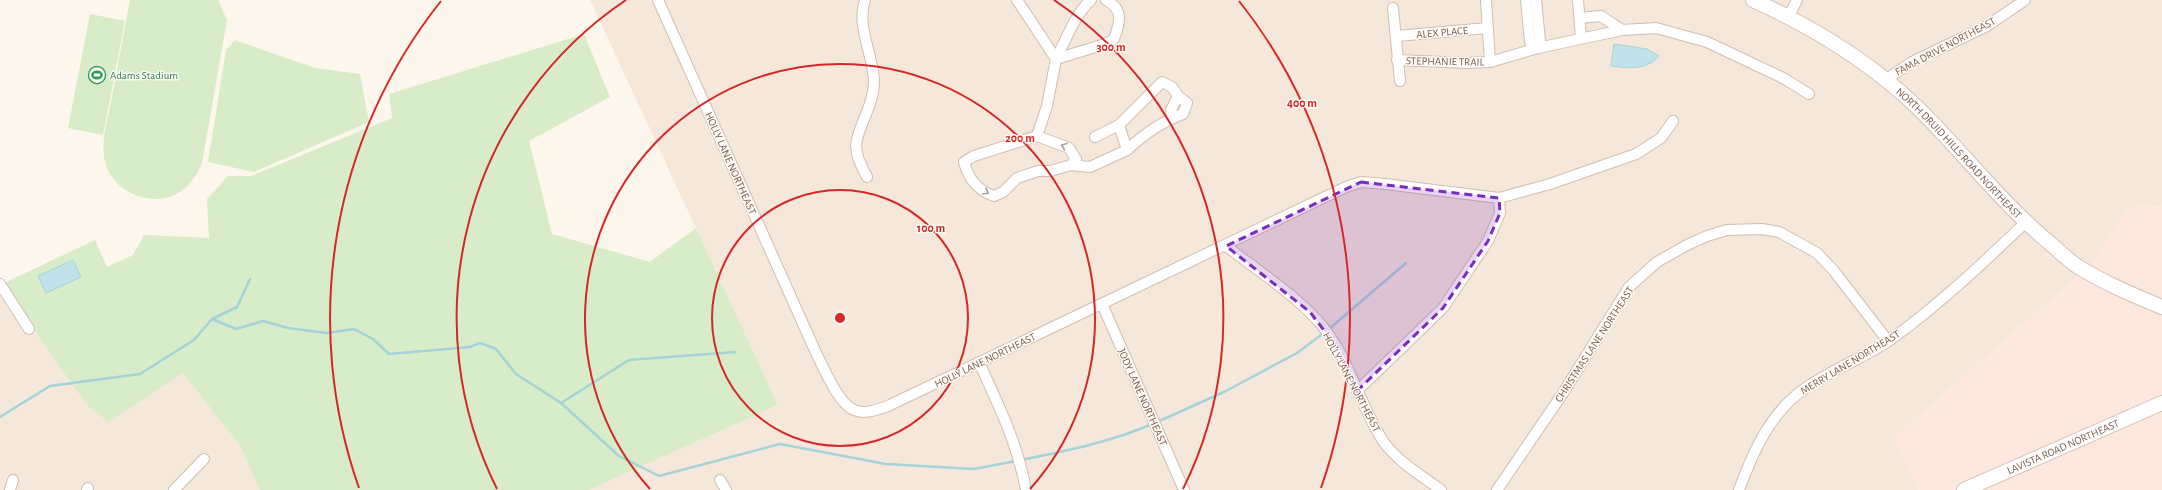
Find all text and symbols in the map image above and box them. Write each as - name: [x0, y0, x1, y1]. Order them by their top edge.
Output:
- street label: FAMA DRIVE NORTHEAST: [1893, 15, 1998, 78]
- street label: ALEX PLACE: [1416, 25, 1469, 40]
- text: 300 m: [1096, 41, 1126, 53]
- street label: STEPHANIE TRAIL: [1406, 55, 1485, 68]
- sports icon: Adams Stadium: [87, 65, 107, 85]
- place label: Adams Stadium: [110, 70, 178, 81]
- street label: NORTH DRUID HILLS ROAD NORTHEAST: [1894, 86, 2024, 221]
- text: 400 m: [1287, 97, 1317, 109]
- street label: HOLLY LANE NORTHEAST: [703, 110, 758, 217]
- text: 200 m: [1005, 132, 1035, 144]
- one-way arrow: [1060, 142, 1067, 150]
- one-way arrow: [982, 187, 989, 195]
- text: 100 m: [917, 222, 945, 234]
- street label: CHRISTMAS LANE NORTHEAST: [1553, 284, 1636, 404]
- centre of rings: [833, 311, 847, 325]
- street label: MERRY LANE NORTHEAST: [1799, 328, 1902, 397]
- street label: HOLLY LANE NORTHEAST: [933, 331, 1038, 390]
- street label: HOLLY LANE NORTHEAST: [1321, 331, 1383, 434]
- street label: JODY LANE NORTHEAST: [1116, 347, 1169, 448]
- street label: LAVISTA ROAD NORTHEAST: [2005, 417, 2121, 476]

